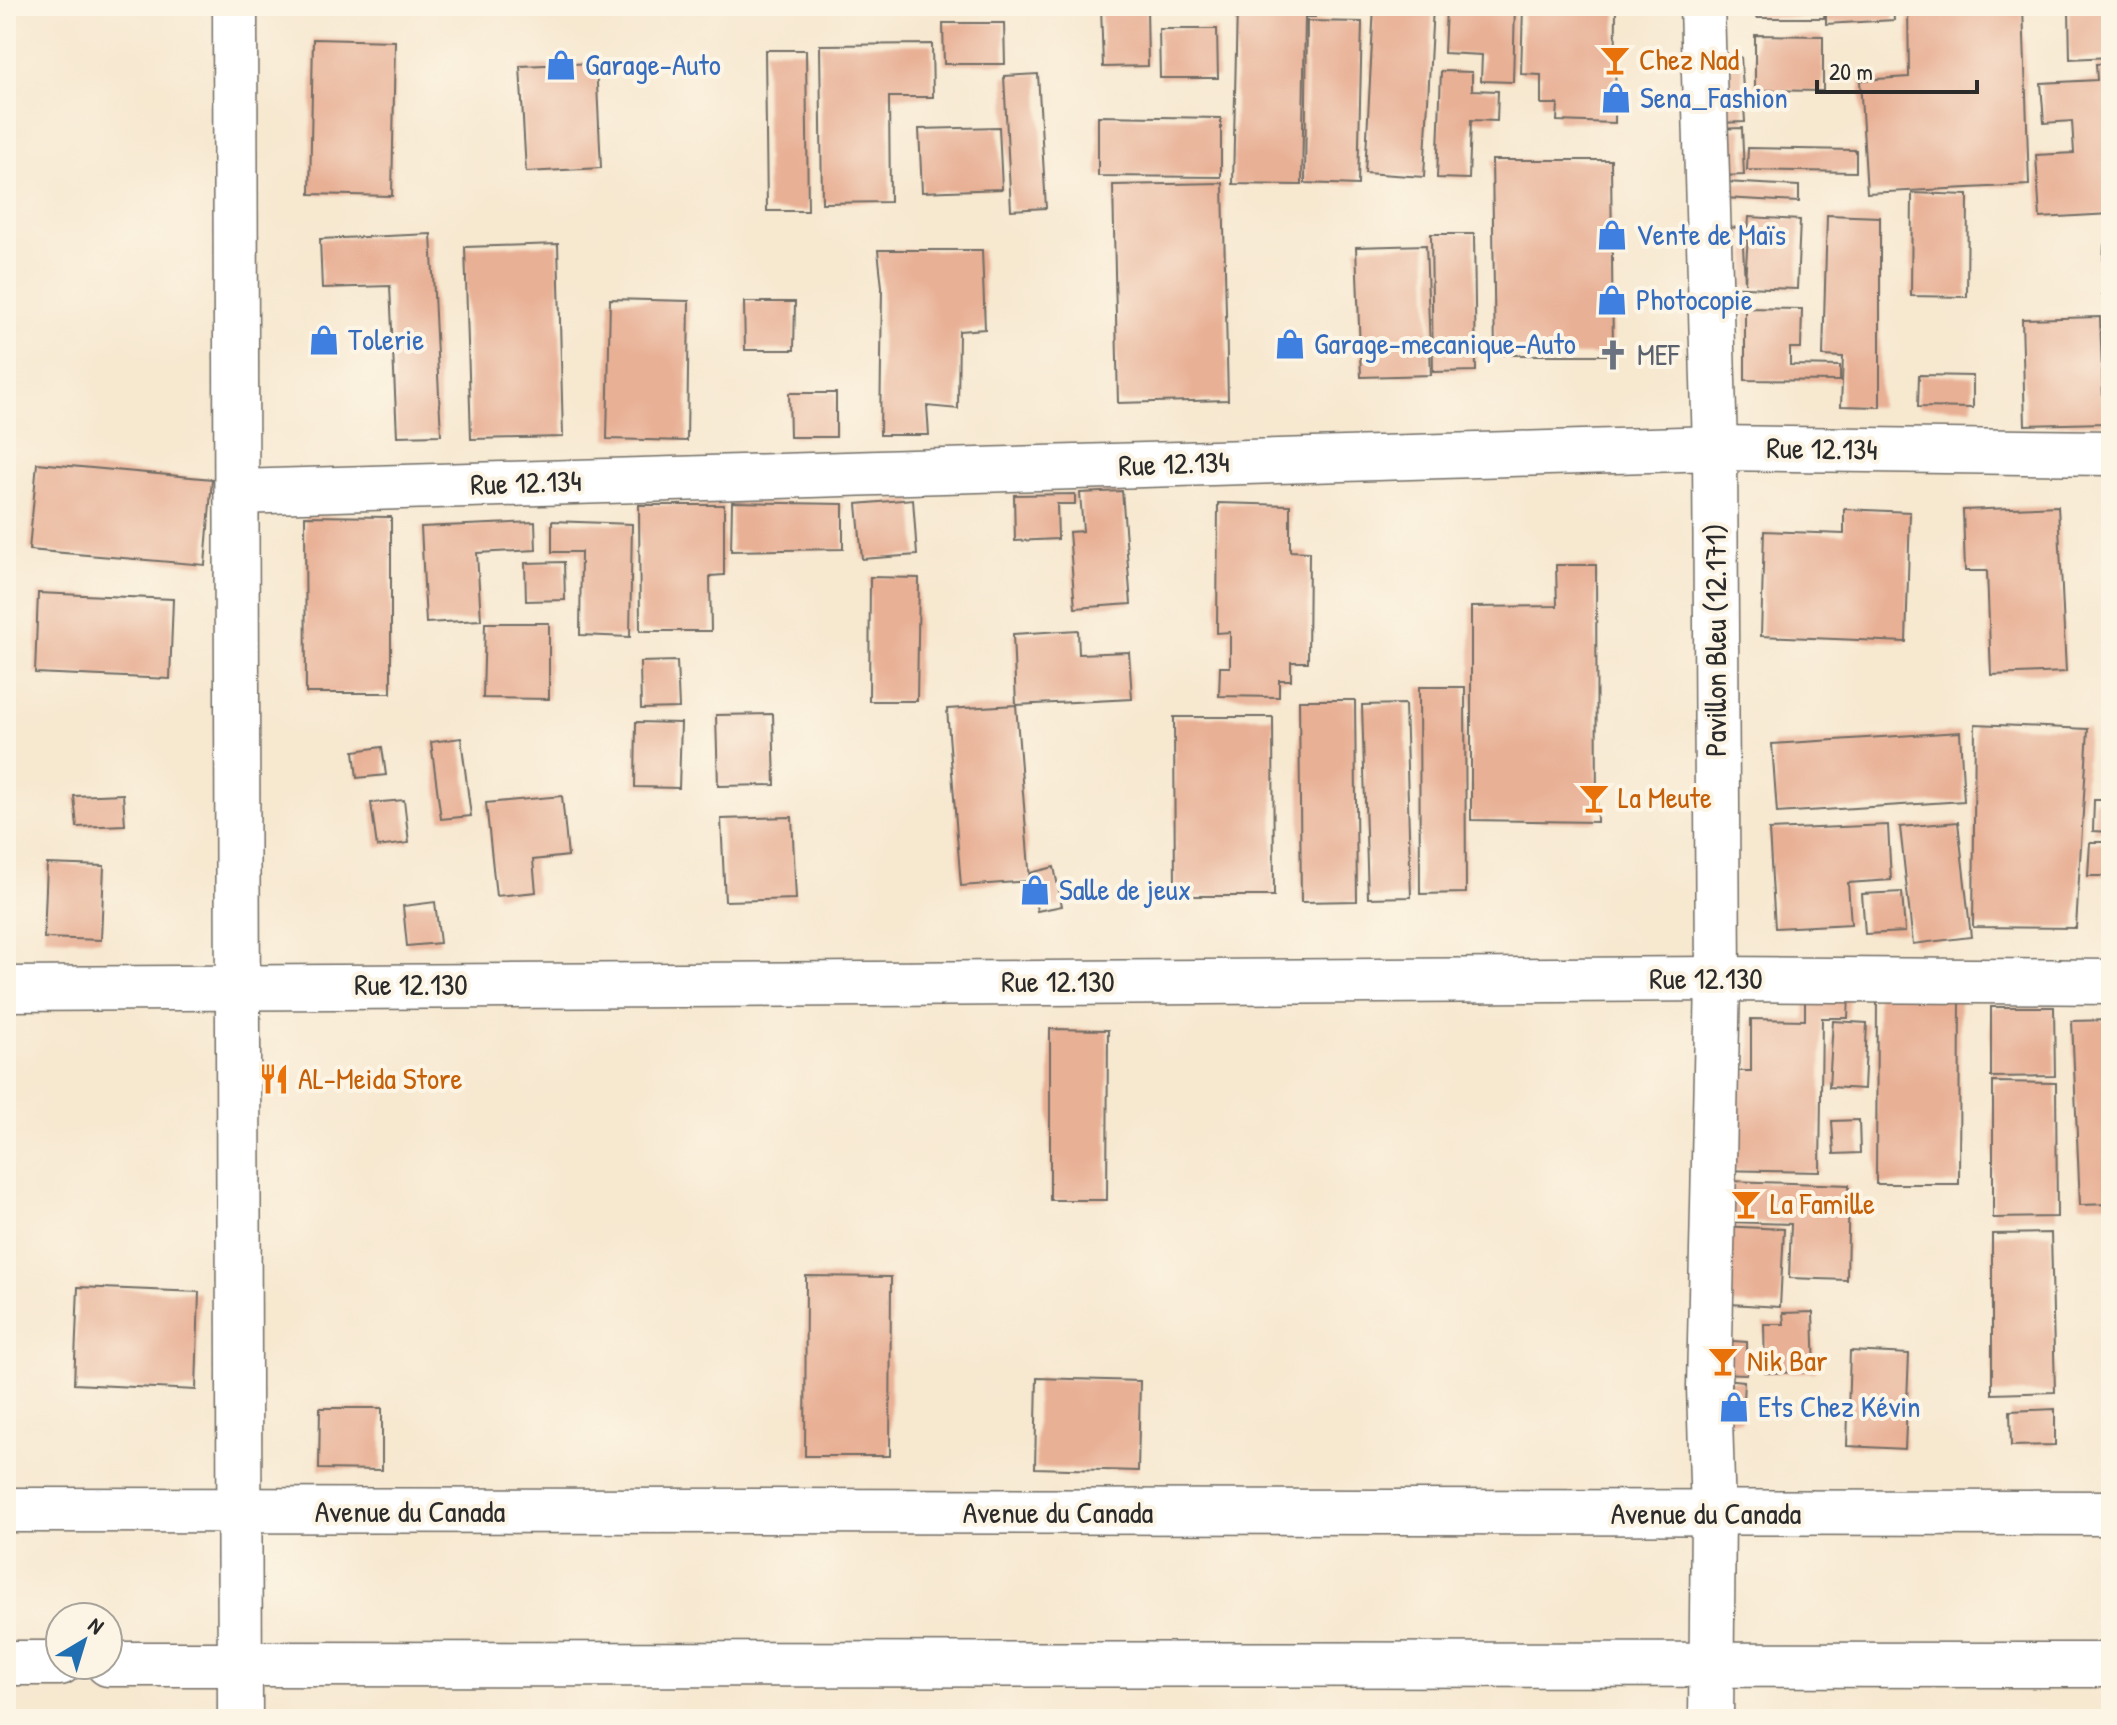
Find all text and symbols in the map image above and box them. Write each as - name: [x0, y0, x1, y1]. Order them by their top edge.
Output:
- place label: Chez Nad: [1639, 39, 1739, 79]
- bar icon: Chez Nad: [1598, 43, 1632, 77]
- place label: Garage-Auto: [585, 44, 721, 84]
- scale bar: [1817, 44, 1977, 94]
- shop icon: Garage-Auto: [544, 48, 578, 82]
- text: 20 m: [1829, 55, 1873, 87]
- place label: Sena_Fashion: [1640, 77, 1788, 117]
- shop icon: Sena_Fashion: [1599, 81, 1633, 115]
- place label: Vente de Maïs: [1636, 214, 1786, 254]
- shop icon: Vente de Maïs: [1595, 218, 1629, 252]
- place label: Photocopie: [1636, 279, 1753, 319]
- shop icon: Photocopie: [1595, 283, 1629, 317]
- place label: Tolerie: [348, 319, 424, 359]
- shop icon: Tolerie: [307, 323, 341, 357]
- place label: Garage-mecanique-Auto: [1314, 323, 1576, 363]
- shop icon: Garage-mecanique-Auto: [1273, 327, 1307, 361]
- place label: MEF: [1637, 334, 1680, 374]
- church icon: MEF: [1596, 338, 1630, 372]
- street label: Rue 12.134: [1766, 427, 1878, 469]
- street label: Rue 12.134: [1118, 441, 1230, 485]
- street label: Rue 12.134: [470, 460, 582, 504]
- street label: Pavillon Bleu (12.171): [1695, 523, 1735, 757]
- place label: La Meute: [1618, 777, 1712, 817]
- bar icon: La Meute: [1577, 781, 1611, 815]
- place label: Salle de jeux: [1059, 869, 1191, 909]
- shop icon: Salle de jeux: [1018, 873, 1052, 907]
- street label: Rue 12.130: [1649, 958, 1763, 998]
- street label: Rue 12.130: [1001, 961, 1115, 1001]
- street label: Rue 12.130: [354, 964, 468, 1004]
- place label: AL-Meida Store: [298, 1058, 463, 1098]
- restaurant icon: AL-Meida Store: [257, 1062, 291, 1096]
- place label: La Famille: [1770, 1183, 1875, 1223]
- bar icon: La Famille: [1729, 1187, 1763, 1221]
- place label: Nik Bar: [1747, 1340, 1828, 1380]
- bar icon: Nik Bar: [1706, 1344, 1740, 1378]
- place label: Ets Chez Kévin: [1758, 1386, 1921, 1426]
- shop icon: Ets Chez Kévin: [1717, 1390, 1751, 1424]
- street label: Avenue du Canada: [315, 1491, 506, 1531]
- street label: Avenue du Canada: [963, 1492, 1154, 1532]
- street label: Avenue du Canada: [1611, 1493, 1802, 1533]
- north arrow: [44, 1601, 124, 1681]
- text: N: [82, 1610, 110, 1641]

